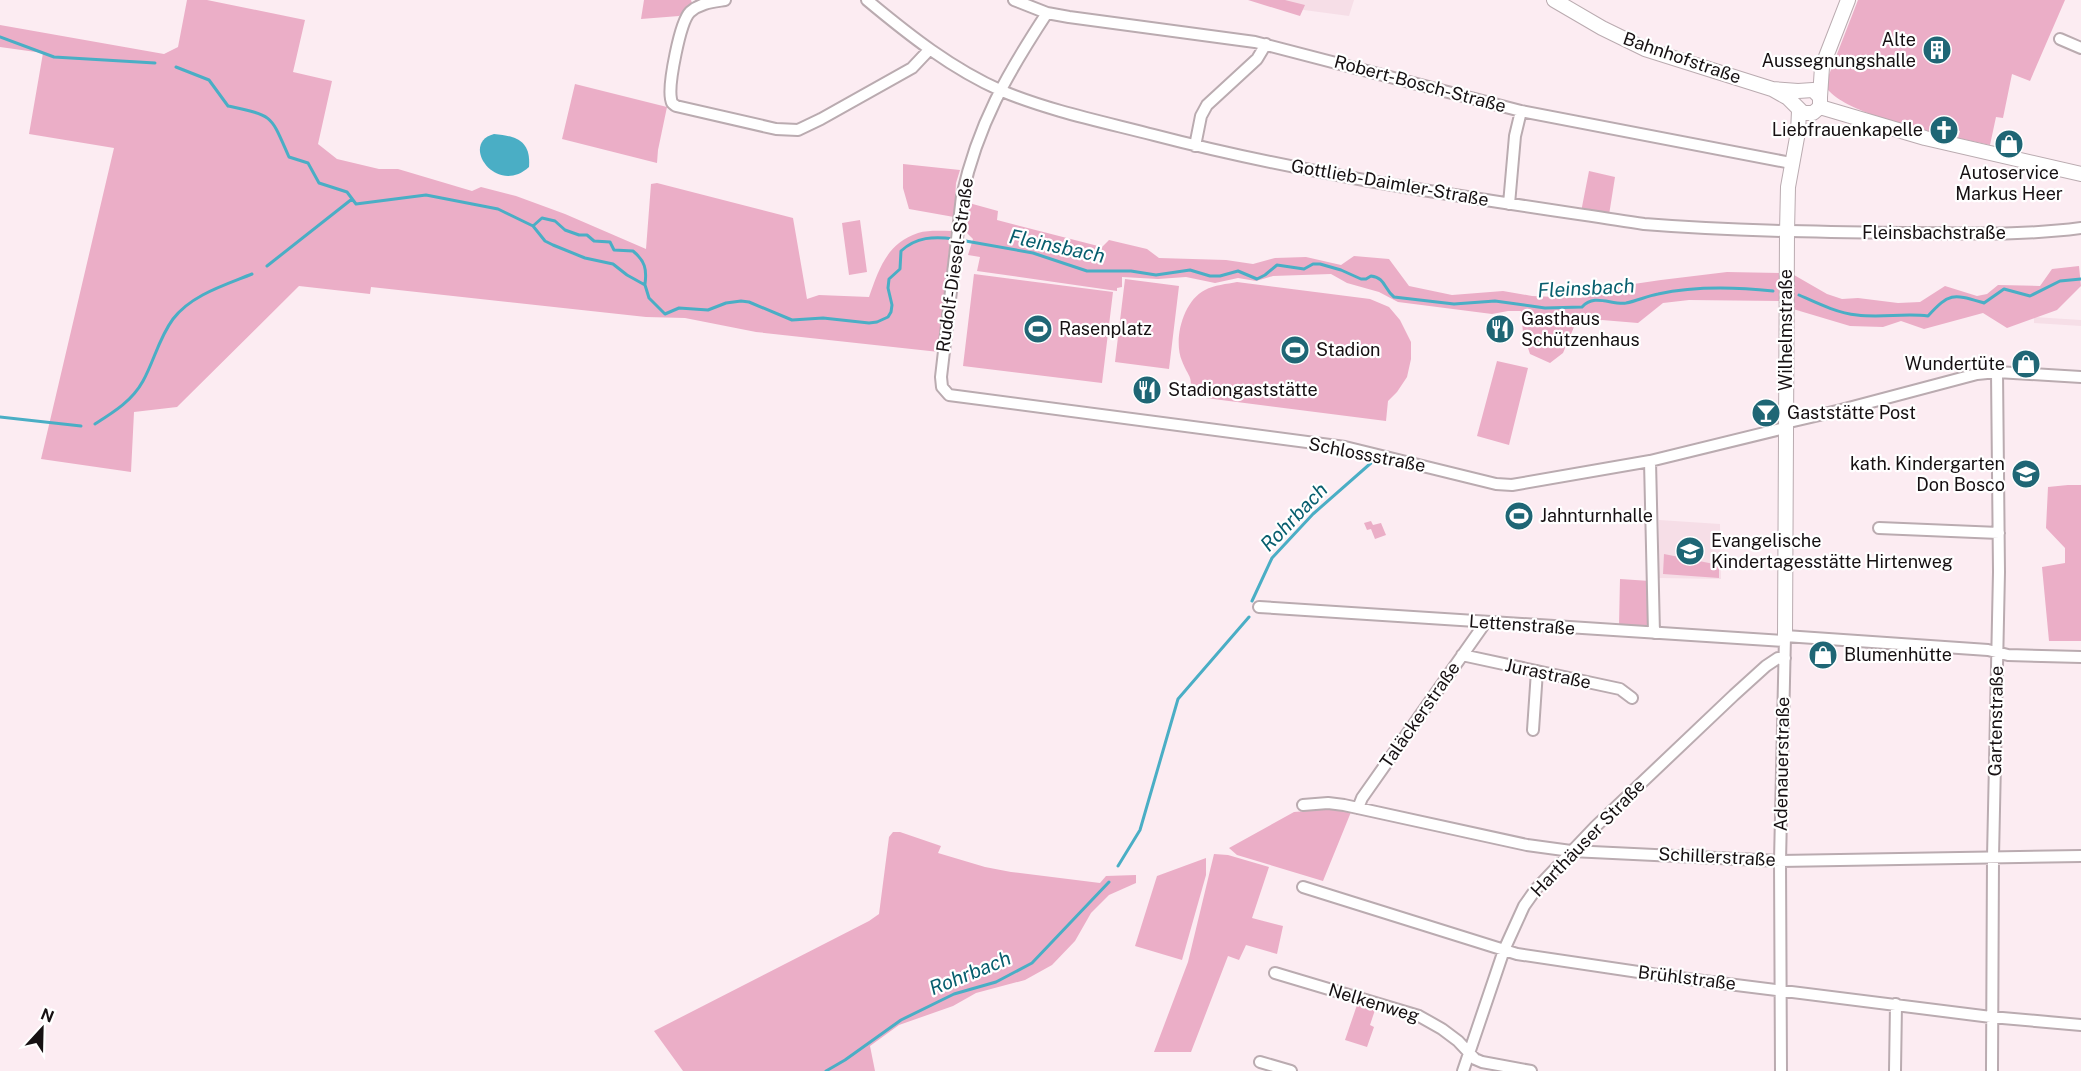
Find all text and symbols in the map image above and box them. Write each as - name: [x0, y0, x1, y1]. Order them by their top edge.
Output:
- street label: Bahnhofstraße: [1620, 28, 1744, 88]
- place label: Alte Aussegnungshalle: [1761, 29, 1916, 71]
- building icon: Alte Aussegnungshalle: [1921, 34, 1953, 66]
- street label: Robert-Bosch-Straße: [1332, 50, 1508, 117]
- church icon: Liebfrauenkapelle: [1928, 114, 1960, 146]
- place label: Liebfrauenkapelle: [1772, 119, 1923, 140]
- shop icon: Autoservice Markus Heer: [1993, 128, 2025, 160]
- street label: Gottlieb-Daimler-Straße: [1290, 155, 1491, 210]
- place label: Autoservice Markus Heer: [1955, 162, 2063, 204]
- street label: Rudolf-Diesel-Straße: [932, 176, 977, 354]
- street label: Fleinsbachstraße: [1862, 222, 2006, 243]
- water label: Fleinsbach: [1007, 224, 1107, 268]
- street label: Wilhelmstraße: [1775, 269, 1796, 391]
- water label: Fleinsbach: [1537, 273, 1635, 303]
- place label: Gasthaus Schützenhaus: [1521, 308, 1640, 350]
- sports icon: Rasenplatz: [1022, 313, 1054, 345]
- restaurant icon: Gasthaus Schützenhaus: [1484, 313, 1516, 345]
- place label: Rasenplatz: [1059, 318, 1152, 339]
- sports icon: Stadion: [1279, 334, 1311, 366]
- place label: Stadion: [1316, 339, 1380, 360]
- shop icon: Wundertüte: [2010, 348, 2042, 380]
- place label: Wundertüte: [1905, 353, 2005, 374]
- restaurant icon: Stadiongaststätte: [1131, 374, 1163, 406]
- place label: Stadiongaststätte: [1168, 379, 1318, 400]
- bar icon: Gaststätte Post: [1750, 397, 1782, 429]
- place label: Gaststätte Post: [1787, 402, 1916, 423]
- street label: Schlossstraße: [1307, 433, 1427, 476]
- place label: kath. Kindergarten Don Bosco: [1850, 453, 2005, 495]
- school or university icon: kath. Kindergarten Don Bosco: [2010, 458, 2042, 490]
- water label: Rohrbach: [1255, 478, 1333, 556]
- sports icon: Jahnturnhalle: [1503, 500, 1535, 532]
- place label: Jahnturnhalle: [1540, 505, 1653, 526]
- place label: Evangelische Kindertagesstätte Hirtenweg: [1711, 530, 1953, 572]
- school or university icon: Evangelische Kindertagesstätte Hirtenweg: [1674, 535, 1706, 567]
- street label: Lettenstraße: [1468, 610, 1576, 639]
- shop icon: Blumenhütte: [1807, 639, 1839, 671]
- place label: Blumenhütte: [1844, 644, 1952, 665]
- street label: Jurastraße: [1503, 654, 1593, 693]
- street label: Taläckerstraße: [1375, 658, 1464, 772]
- street label: Gartenstraße: [1984, 666, 2007, 776]
- street label: Adenauerstraße: [1770, 696, 1793, 832]
- street label: Harthäuser Straße: [1526, 775, 1649, 901]
- street label: Schillerstraße: [1658, 843, 1776, 870]
- water label: Rohrbach: [926, 946, 1014, 1000]
- street label: Brühlstraße: [1637, 961, 1737, 994]
- street label: Nelkenweg: [1326, 979, 1422, 1026]
- north arrow: [12, 999, 72, 1059]
- text: N: [38, 1004, 57, 1027]

